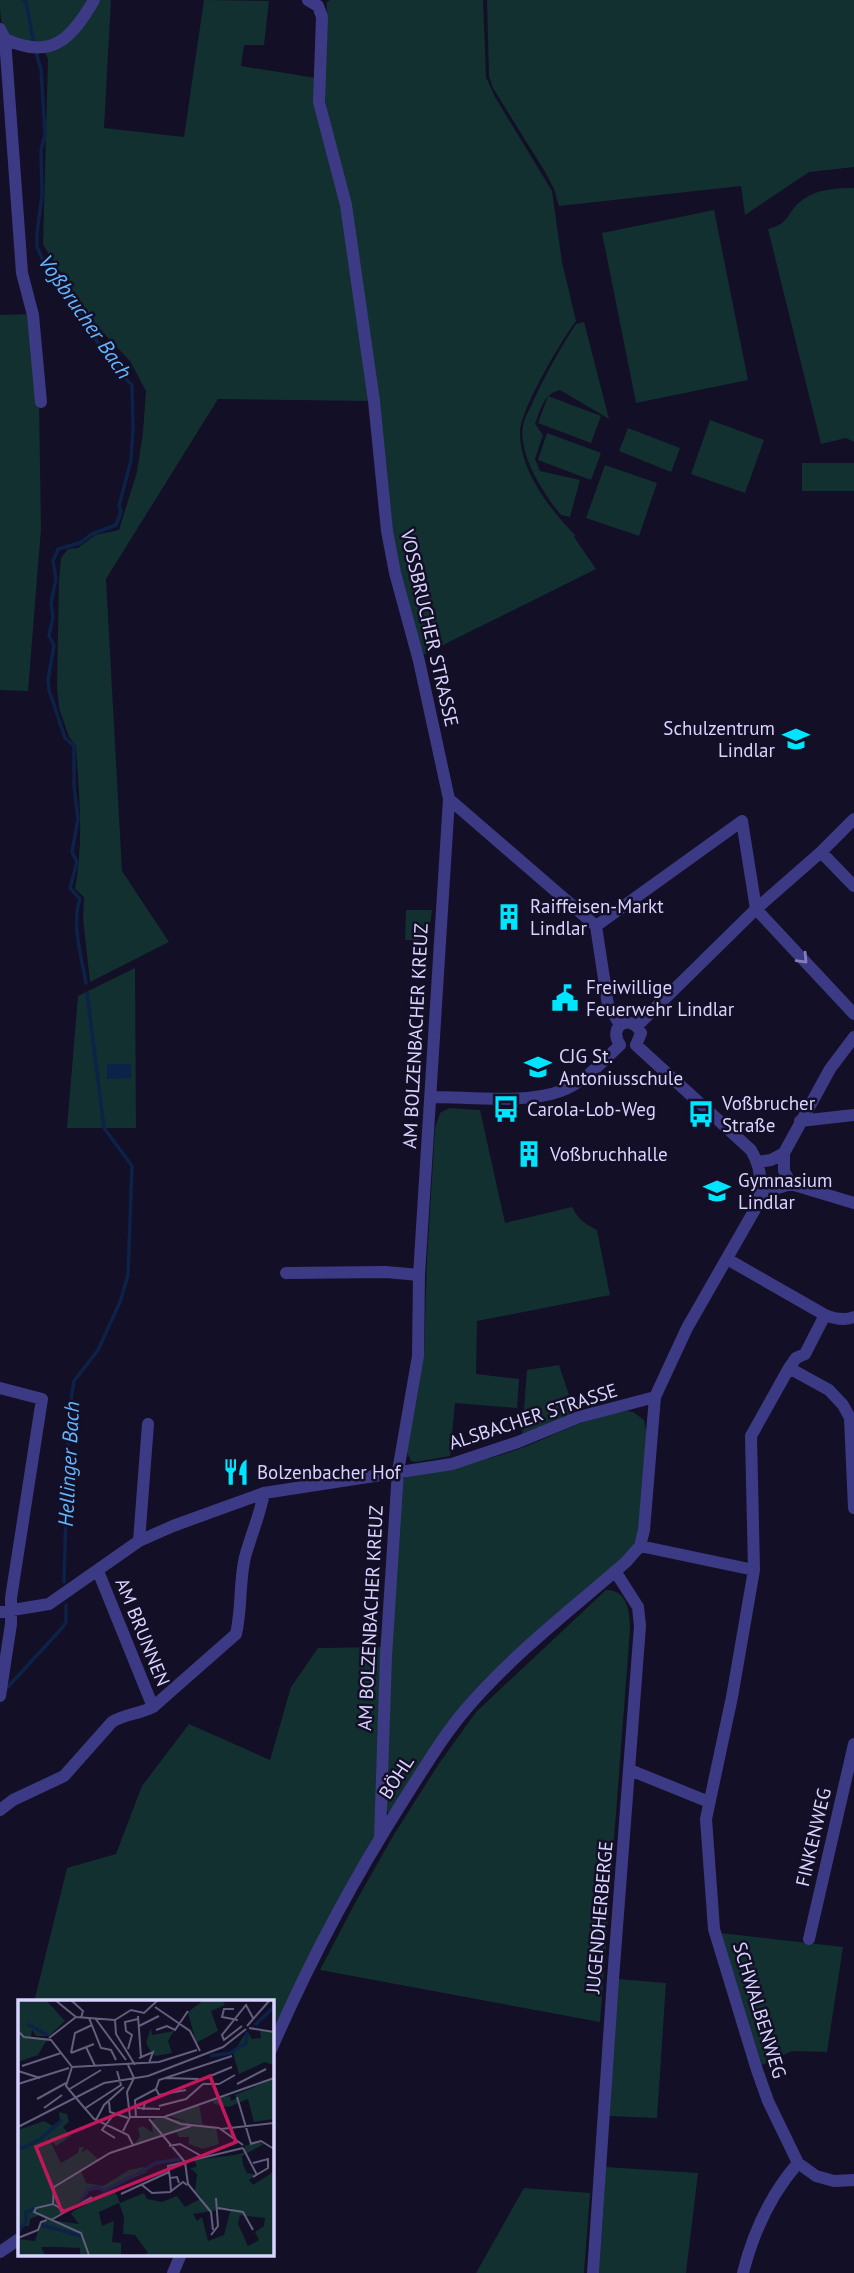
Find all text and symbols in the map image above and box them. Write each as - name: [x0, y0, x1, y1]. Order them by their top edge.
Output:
- water label: Voßbrucher Bach: [33, 249, 138, 384]
- street label: VOSSBRUCHER STRASSE: [395, 526, 464, 729]
- place label: Schulzentrum Lindlar: [663, 716, 776, 762]
- school or university icon: Schulzentrum Lindlar: [781, 724, 811, 754]
- place label: Raiffeisen-Markt Lindlar: [530, 894, 664, 940]
- building icon: Raiffeisen-Markt Lindlar: [494, 902, 524, 932]
- street label: AM BOLZENBACHER KREUZ: [397, 923, 433, 1149]
- one-way arrow: [794, 951, 807, 964]
- place label: Freiwillige Feuerwehr Lindlar: [586, 975, 735, 1021]
- public building icon: Freiwillige Feuerwehr Lindlar: [550, 983, 580, 1013]
- place label: CJG St. Antoniusschule: [559, 1044, 683, 1090]
- school or university icon: CJG St. Antoniusschule: [523, 1052, 553, 1082]
- place label: Voßbrucher Straße: [721, 1091, 816, 1137]
- bus stop icon: Carola-Lob-Weg: [491, 1094, 521, 1124]
- place label: Carola-Lob-Weg: [527, 1097, 656, 1121]
- bus stop icon: Voßbrucher Straße: [686, 1099, 716, 1129]
- building icon: Voßbruchhalle: [514, 1139, 544, 1169]
- place label: Voßbruchhalle: [549, 1142, 668, 1166]
- place label: Gymnasium Lindlar: [738, 1168, 833, 1214]
- school or university icon: Gymnasium Lindlar: [702, 1176, 732, 1206]
- street label: ALSBACHER STRASSE: [446, 1377, 620, 1455]
- water label: Hellinger Bach: [52, 1401, 85, 1527]
- restaurant icon: Bolzenbacher Hof: [221, 1457, 251, 1487]
- place label: Bolzenbacher Hof: [257, 1460, 402, 1484]
- street label: AM BOLZENBACHER KREUZ: [352, 1505, 388, 1731]
- street label: AM BRUNNEN: [110, 1574, 176, 1690]
- street label: BÖHL: [373, 1751, 419, 1803]
- street label: FINKENWEG: [790, 1785, 836, 1889]
- street label: JUGENDHERBERGE: [580, 1840, 618, 1995]
- street label: SCHWALBENWEG: [728, 1939, 792, 2081]
- inset map: [18, 2000, 273, 2256]

